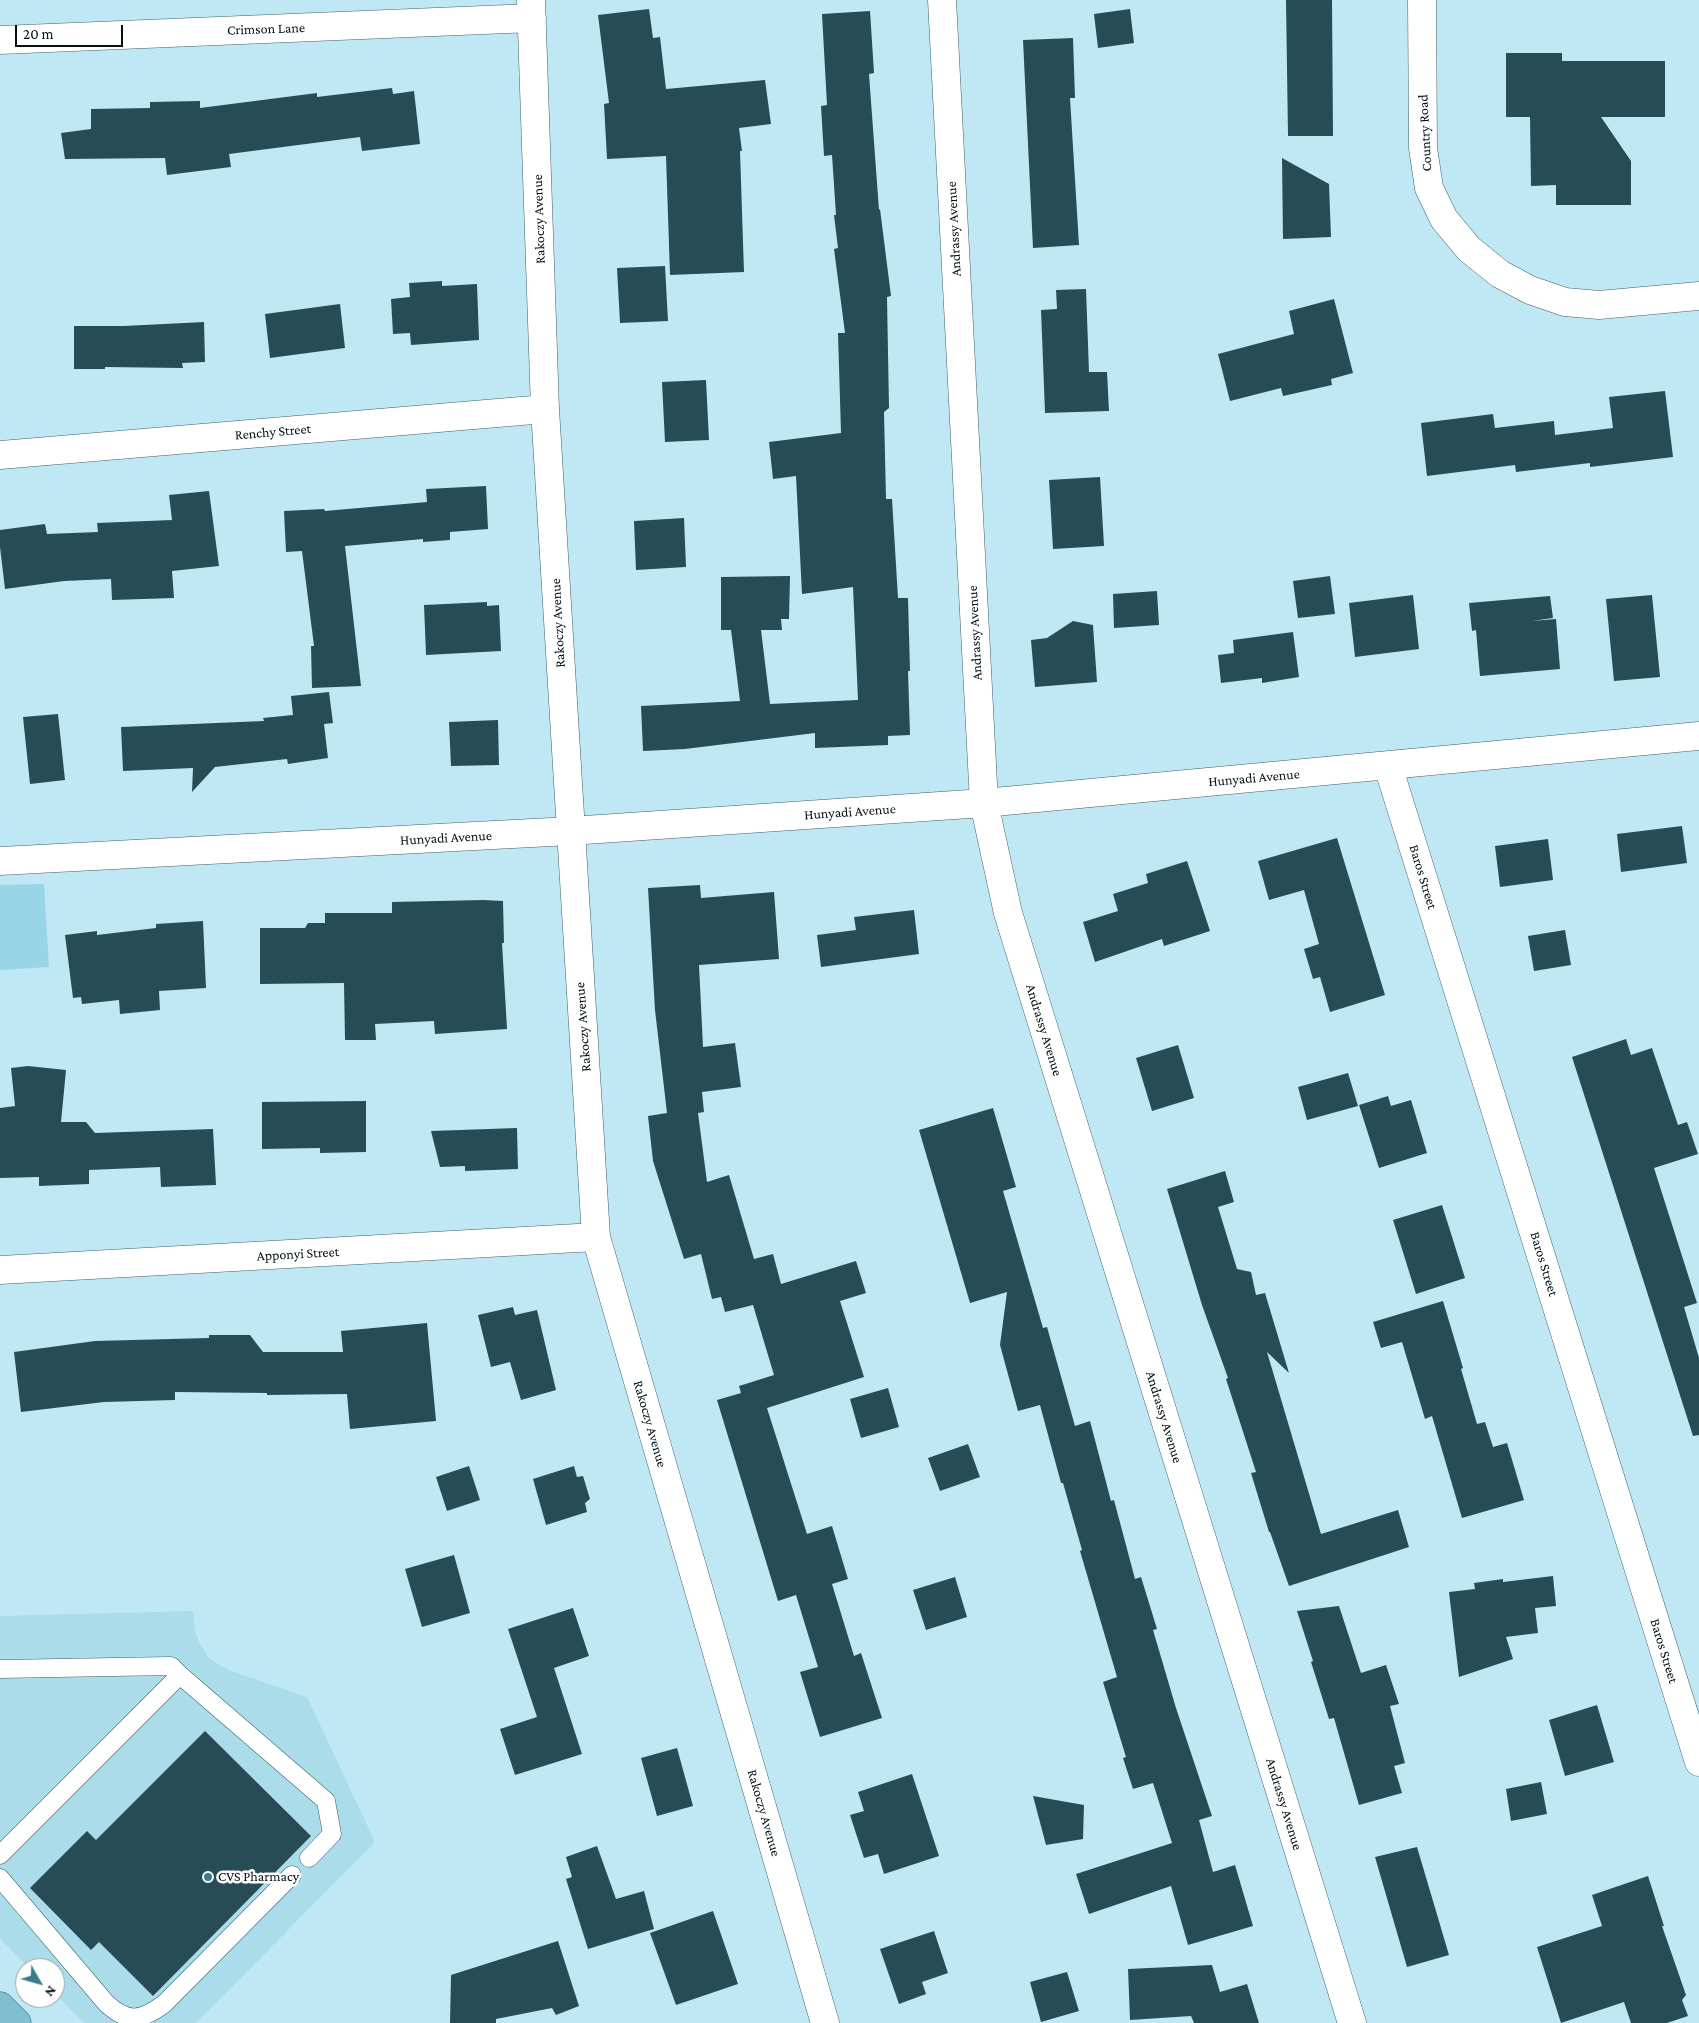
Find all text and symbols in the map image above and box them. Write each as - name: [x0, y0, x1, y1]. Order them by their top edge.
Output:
- scale bar: [18, 15, 125, 47]
- street label: Crimson Lane: [227, 19, 305, 39]
- text: 20 m: [23, 26, 54, 42]
- street label: Country Road: [1415, 94, 1435, 172]
- street label: Rakoczy Avenue: [529, 174, 549, 264]
- street label: Andrassy Avenue: [943, 181, 965, 277]
- street label: Renchy Street: [234, 420, 312, 444]
- street label: Rakoczy Avenue: [547, 578, 569, 668]
- street label: Andrassy Avenue: [964, 585, 986, 681]
- street label: Hunyadi Avenue: [1208, 766, 1300, 790]
- street label: Hunyadi Avenue: [804, 800, 896, 824]
- street label: Hunyadi Avenue: [400, 827, 492, 849]
- street label: Baros Street: [1405, 843, 1441, 911]
- street label: Rakoczy Avenue: [571, 982, 595, 1072]
- street label: Andrassy Avenue: [1022, 982, 1066, 1078]
- street label: Baros Street: [1526, 1230, 1562, 1298]
- street label: Apponyi Street: [256, 1243, 340, 1265]
- street label: Andrassy Avenue: [1142, 1369, 1186, 1465]
- street label: Rakoczy Avenue: [630, 1379, 670, 1469]
- street label: Baros Street: [1646, 1617, 1682, 1685]
- street label: Andrassy Avenue: [1262, 1756, 1306, 1852]
- street label: Rakoczy Avenue: [744, 1768, 784, 1858]
- place label: CVS Pharmacy: [218, 1869, 299, 1885]
- marker: CVS Pharmacy: [202, 1871, 214, 1883]
- north arrow: [15, 1958, 65, 2008]
- text: N: [42, 1983, 60, 2000]

